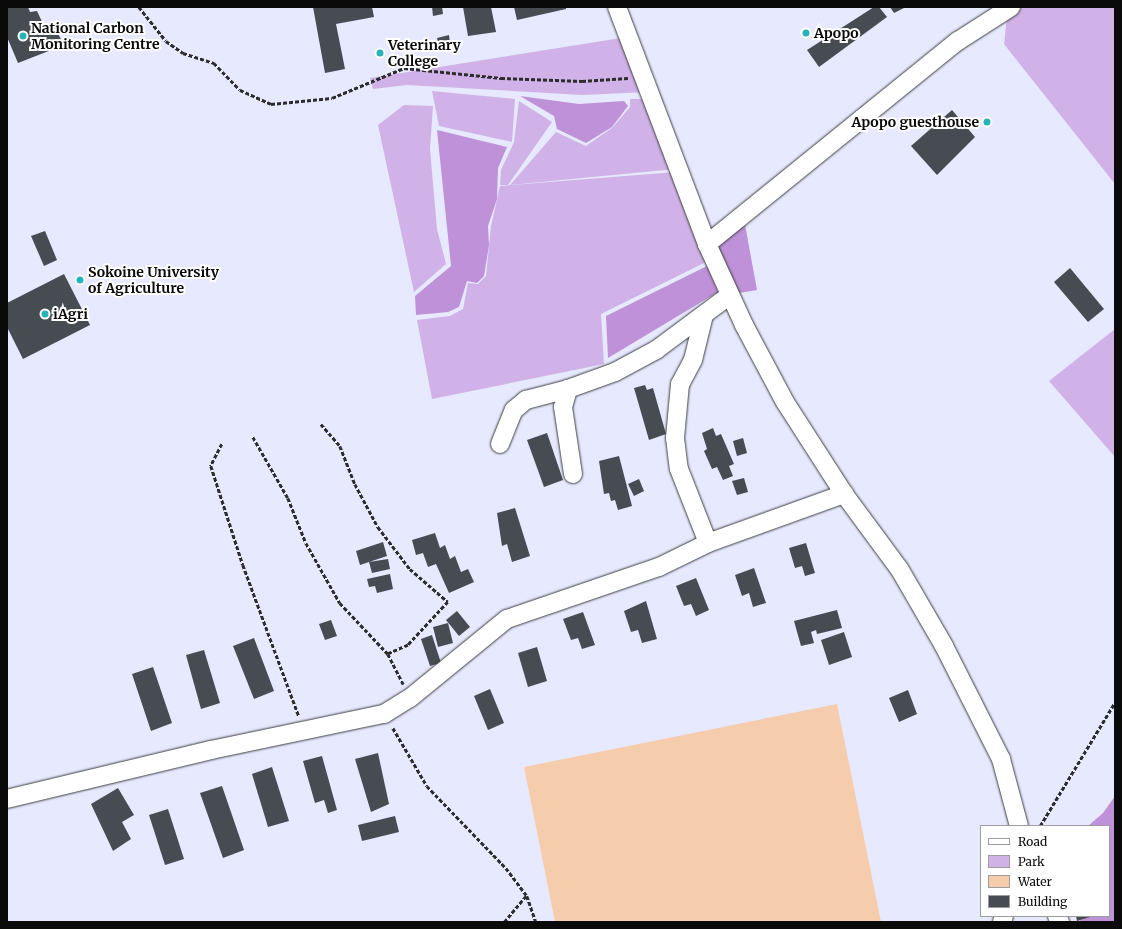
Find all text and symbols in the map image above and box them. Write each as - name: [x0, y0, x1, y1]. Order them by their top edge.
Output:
- place label: National Carbon Monitoring Centre: [31, 20, 159, 52]
- place label: Apopo: [814, 25, 859, 41]
- marker: Apopo: [801, 28, 811, 38]
- marker: National Carbon Monitoring Centre: [18, 31, 28, 41]
- place label: Veterinary College: [388, 37, 461, 70]
- marker: Veterinary College: [375, 48, 385, 58]
- place label: Apopo guesthouse: [851, 114, 979, 130]
- marker: Apopo guesthouse: [982, 117, 992, 127]
- place label: Sokoine University of Agriculture: [88, 264, 219, 296]
- marker: Sokoine University of Agriculture: [75, 275, 85, 285]
- place label: iAgri: [53, 306, 88, 322]
- marker: iAgri: [40, 309, 50, 319]
- legend: [980, 825, 1110, 917]
- text: Road: [1018, 834, 1047, 849]
- text: Park: [1018, 854, 1045, 869]
- text: Water: [1018, 874, 1052, 889]
- text: Building: [1018, 894, 1067, 909]

